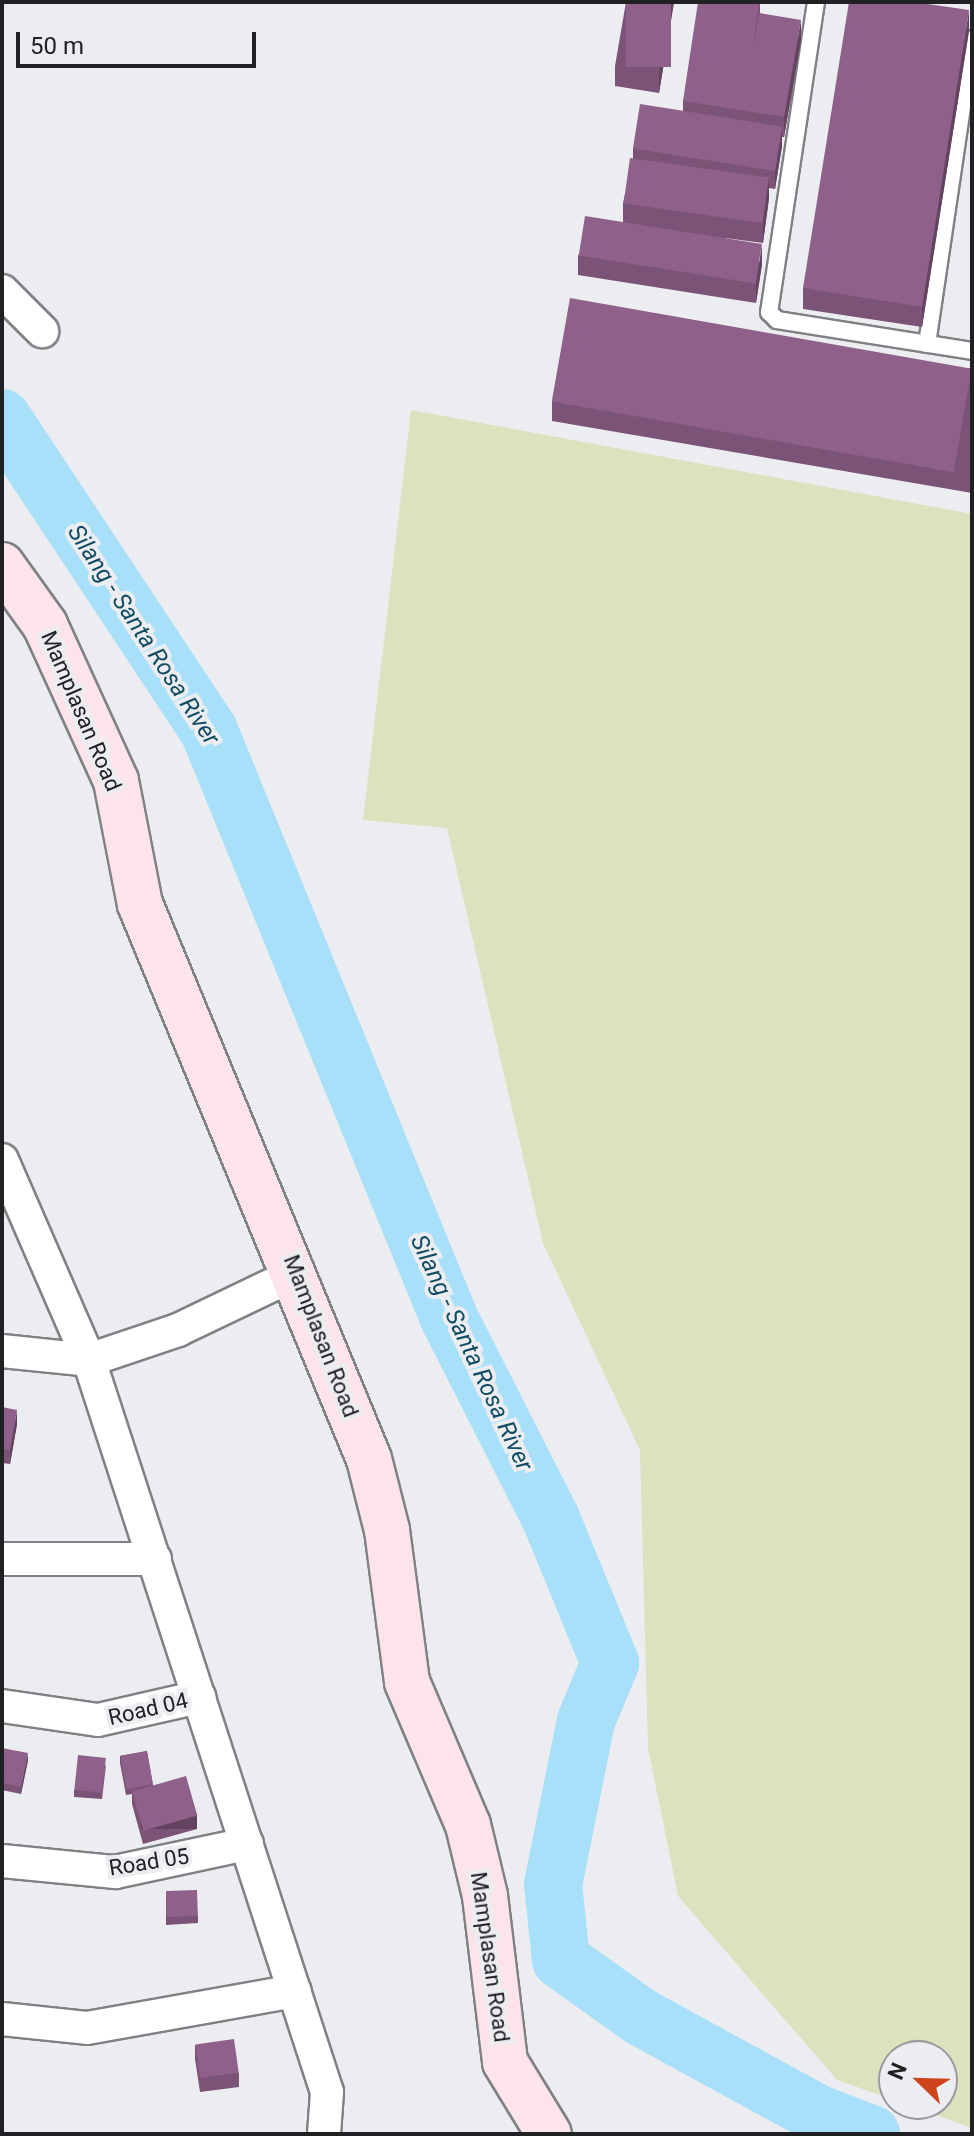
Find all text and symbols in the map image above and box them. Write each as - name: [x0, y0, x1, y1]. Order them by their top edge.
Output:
- scale bar: [20, 16, 260, 66]
- text: 50 m: [30, 32, 84, 60]
- water label: Silang - Santa Rosa River: [61, 519, 225, 751]
- street label: Mamplasan Road: [35, 627, 127, 795]
- water label: Silang - Santa Rosa River: [404, 1230, 538, 1476]
- street label: Mamplasan Road: [278, 1251, 364, 1421]
- street label: Road 04: [106, 1687, 190, 1731]
- street label: Road 05: [107, 1843, 191, 1881]
- street label: Mamplasan Road: [465, 1870, 515, 2044]
- north arrow: [878, 2040, 958, 2120]
- text: N: [883, 2059, 912, 2083]

